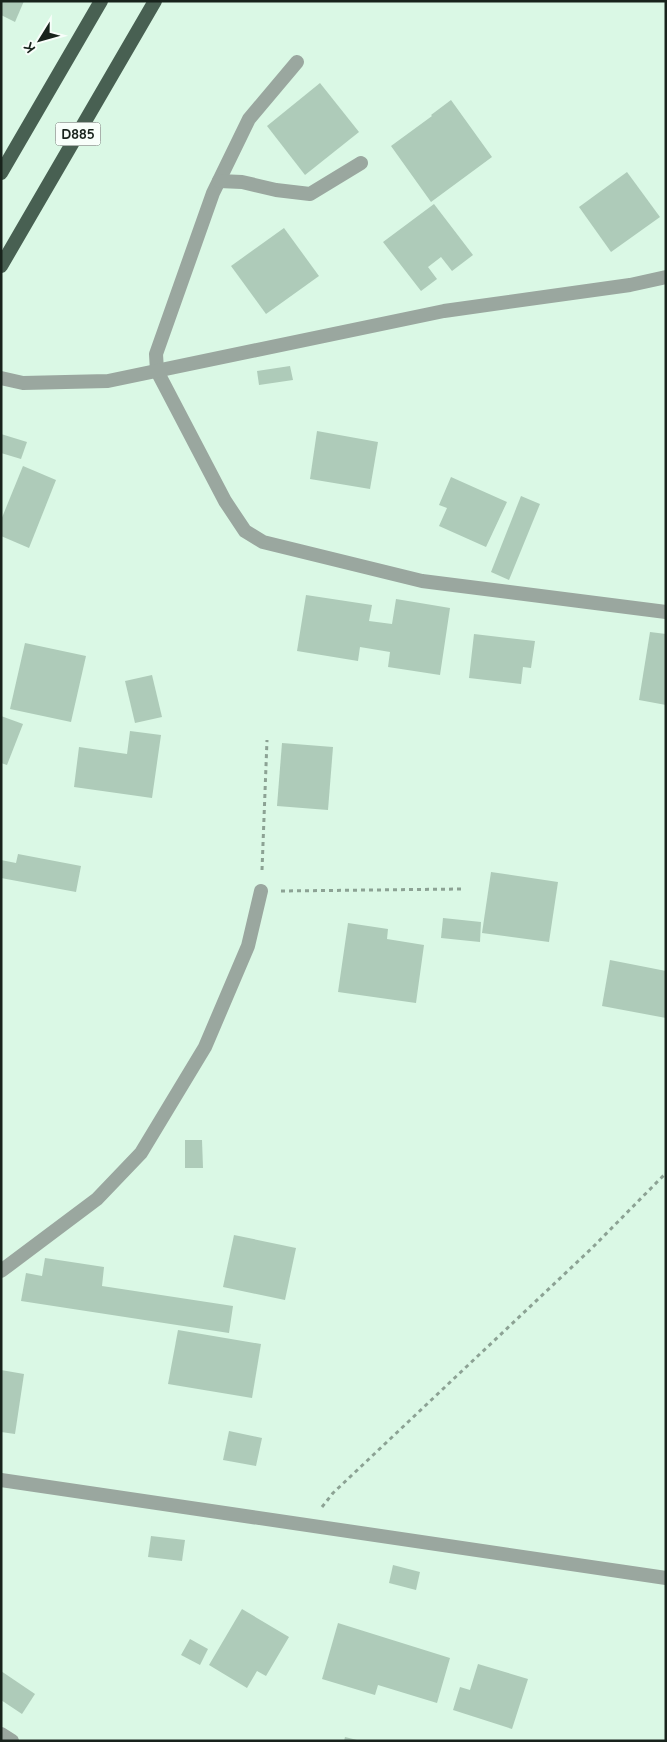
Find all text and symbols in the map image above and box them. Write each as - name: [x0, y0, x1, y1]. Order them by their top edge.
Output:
- north arrow: [15, 15, 65, 65]
- text: K: [20, 39, 40, 57]
- road number: D885: [56, 122, 100, 146]

